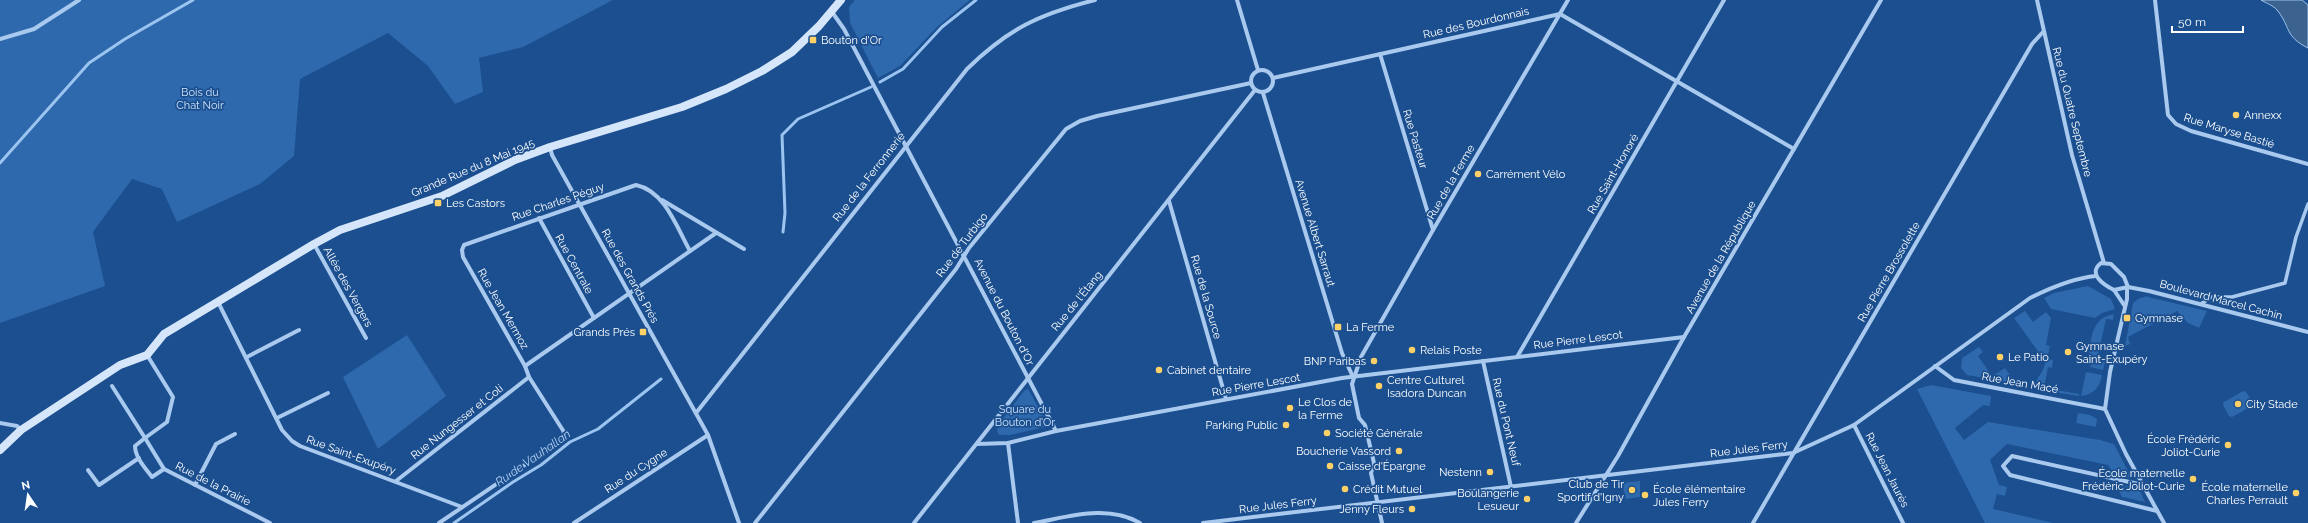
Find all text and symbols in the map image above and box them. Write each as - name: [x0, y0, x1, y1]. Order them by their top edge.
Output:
- street label: Rue des Bourdonnais: [1422, 4, 1530, 42]
- scale bar: [2172, 8, 2243, 34]
- text: 50 m: [2178, 15, 2206, 29]
- place label: Bouton d'Or: [821, 34, 882, 47]
- marker: Bouton d'Or: [808, 35, 818, 45]
- street label: Rue du Quatre Septembre: [2050, 46, 2095, 179]
- park label: Bois du Chat Noir: [176, 86, 224, 112]
- street label: Rue Pasteur: [1400, 108, 1430, 170]
- place label: Annexx: [2244, 109, 2282, 122]
- marker: Annexx: [2231, 110, 2241, 120]
- street label: Rue Maryse Bastié: [2182, 111, 2276, 151]
- street label: Rue de la Ferronnerie: [830, 129, 908, 224]
- street label: Rue Saint-Honoré: [1585, 131, 1641, 216]
- street label: Grande Rue du 8 Mai 1945: [409, 136, 537, 200]
- street label: Rue de la Ferme: [1424, 142, 1478, 222]
- place label: Carrément Vélo: [1486, 168, 1566, 181]
- marker: Carrément Vélo: [1473, 169, 1483, 179]
- street label: Avenue Albert Sarraut: [1292, 178, 1338, 289]
- street label: Rue Charles Péguy: [510, 180, 606, 224]
- place label: Les Castors: [446, 197, 505, 210]
- marker: Les Castors: [433, 198, 443, 208]
- street label: Avenue de la République: [1683, 198, 1759, 316]
- street label: Rue de Turbigo: [934, 210, 991, 280]
- street label: Rue Pierre Brossolette: [1855, 219, 1923, 324]
- street label: Rue des Grands Prés: [599, 227, 661, 325]
- street label: Rue Centrale: [552, 232, 596, 297]
- street label: Allée des Vergers: [321, 245, 375, 329]
- street label: Rue de la Source: [1188, 254, 1224, 341]
- street label: Avenue du Bouton d'Or: [971, 256, 1037, 368]
- street label: Rue Jean Mermoz: [475, 266, 532, 352]
- street label: Rue de l'Étang: [1048, 268, 1105, 334]
- street label: Boulevard Marcel Cachin: [2158, 277, 2284, 323]
- place label: Gymnase: [2135, 312, 2184, 325]
- marker: Gymnase: [2122, 313, 2132, 323]
- place label: La Ferme: [1346, 321, 1395, 334]
- marker: La Ferme: [1333, 322, 1343, 332]
- place label: Grands Prés: [574, 326, 635, 339]
- marker: Grands Prés: [638, 327, 648, 337]
- street label: Rue Pierre Lescot: [1533, 328, 1624, 352]
- place label: Gymnase Saint-Exupéry: [2076, 340, 2148, 366]
- place label: Relais Poste: [1420, 344, 1482, 357]
- marker: Relais Poste: [1407, 345, 1417, 355]
- marker: Gymnase Saint-Exupéry: [2063, 347, 2073, 357]
- place label: Le Patio: [2008, 351, 2049, 364]
- marker: Le Patio: [1995, 352, 2005, 362]
- place label: BNP Paribas: [1304, 355, 1366, 368]
- marker: BNP Paribas: [1369, 356, 1379, 366]
- place label: Cabinet dentaire: [1167, 364, 1251, 377]
- marker: Cabinet dentaire: [1154, 365, 1164, 375]
- street label: Rue Jean Macé: [1981, 370, 2060, 396]
- street label: Rue Pierre Lescot: [1211, 371, 1302, 399]
- place label: Centre Culturel Isadora Duncan: [1387, 374, 1466, 400]
- street label: Rue du Pont Neuf: [1490, 377, 1523, 468]
- marker: Centre Culturel Isadora Duncan: [1374, 381, 1384, 391]
- street label: Rue Nungesser et Coli: [408, 382, 506, 462]
- place label: Le Clos de la Ferme: [1298, 396, 1353, 422]
- place label: City Stade: [2246, 398, 2298, 411]
- marker: City Stade: [2233, 399, 2243, 409]
- park label: Square du Bouton d’Or: [995, 403, 1055, 429]
- marker: Le Clos de la Ferme: [1285, 403, 1295, 413]
- place label: Parking Public: [1206, 419, 1278, 432]
- marker: Parking Public: [1281, 420, 1291, 430]
- water label: Ru de Vauhallan: [493, 427, 574, 489]
- place label: Société Générale: [1335, 427, 1423, 440]
- marker: Société Générale: [1322, 428, 1332, 438]
- street label: Rue Jean Jaurès: [1863, 430, 1911, 510]
- place label: École Frédéric Joliot-Curie: [2147, 432, 2221, 459]
- street label: Rue Saint-Exupéry: [304, 433, 398, 477]
- street label: Rue Jules Ferry: [1709, 438, 1789, 460]
- marker: École Frédéric Joliot-Curie: [2223, 440, 2233, 450]
- place label: Boucherie Vassord: [1296, 445, 1391, 458]
- street label: Rue du Cygne: [602, 446, 670, 496]
- marker: Boucherie Vassord: [1394, 446, 1404, 456]
- street label: Rue de la Prairie: [173, 459, 253, 509]
- place label: Caisse d'Épargne: [1338, 459, 1426, 473]
- marker: Caisse d'Épargne: [1325, 461, 1335, 471]
- place label: Nestenn: [1439, 466, 1482, 479]
- place label: École maternelle Frédéric Joliot-Curie: [2082, 466, 2186, 493]
- marker: Nestenn: [1485, 467, 1495, 477]
- marker: École maternelle Frédéric Joliot-Curie: [2188, 474, 2198, 484]
- north arrow: [8, 475, 48, 515]
- text: N: [20, 478, 31, 493]
- place label: Club de Tir Sportif d'Igny: [1557, 478, 1624, 504]
- place label: École maternelle Charles Perrault: [2201, 480, 2289, 507]
- place label: École élémentaire Jules Ferry: [1653, 482, 1746, 509]
- place label: Crédit Mutuel: [1353, 483, 1422, 496]
- marker: Crédit Mutuel: [1340, 484, 1350, 494]
- marker: Club de Tir Sportif d'Igny: [1627, 485, 1637, 495]
- place label: Boulangerie Lesueur: [1457, 487, 1520, 513]
- marker: École maternelle Charles Perrault: [2291, 488, 2301, 498]
- marker: École élémentaire Jules Ferry: [1640, 490, 1650, 500]
- street label: Rue Jules Ferry: [1238, 494, 1318, 516]
- marker: Boulangerie Lesueur: [1522, 494, 1532, 504]
- place label: Jenny Fleurs: [1340, 503, 1404, 516]
- marker: Jenny Fleurs: [1407, 504, 1417, 514]

